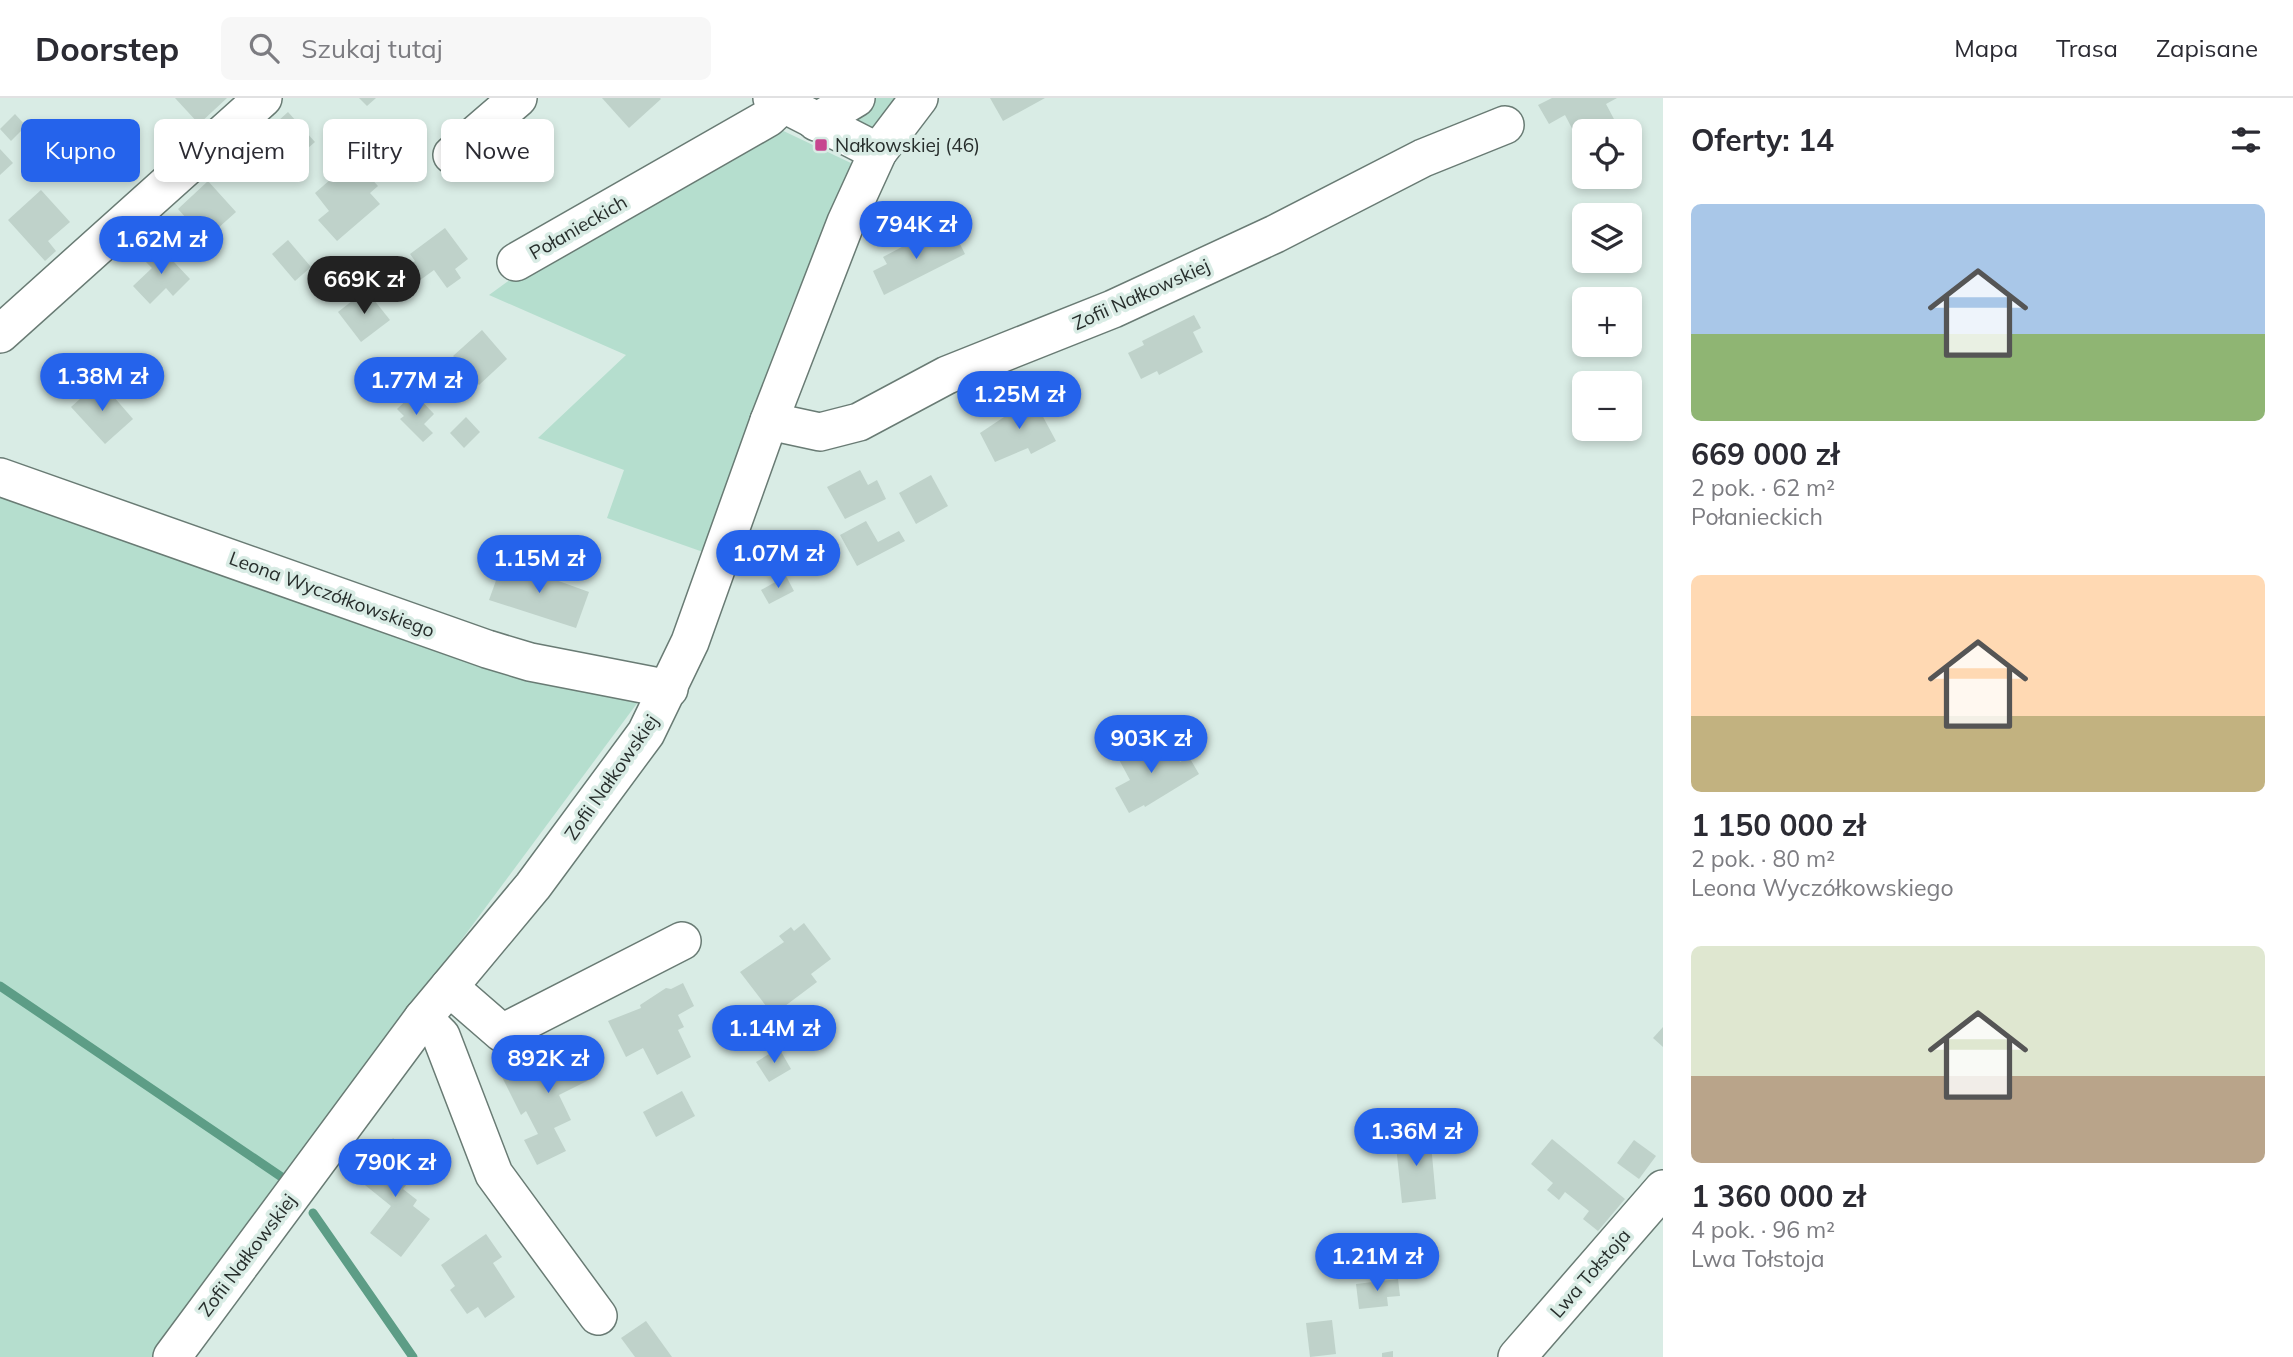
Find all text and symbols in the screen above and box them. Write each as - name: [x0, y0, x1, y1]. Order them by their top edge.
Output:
- search box: [221, 17, 711, 80]
- text: Doorstep: [35, 28, 179, 69]
- icon: search: [245, 29, 283, 67]
- text: Szukaj tutaj: [301, 32, 443, 65]
- text: Mapa: [1954, 33, 2018, 63]
- text: Trasa: [2056, 33, 2118, 63]
- text: Zapisane: [2156, 33, 2258, 63]
- chip: Kupno: [21, 119, 140, 182]
- chip: Wynajem: [154, 119, 309, 182]
- chip: Filtry: [323, 119, 427, 182]
- chip: Nowe: [441, 119, 554, 182]
- map controls: [1572, 119, 1642, 441]
- button: locate: [1572, 119, 1642, 189]
- text: Oferty: 14: [1691, 121, 1834, 159]
- icon: filters: [2227, 121, 2265, 159]
- place label: Nałkowskiej (46): [835, 133, 980, 157]
- marker: Nałkowskiej (46): [813, 137, 829, 153]
- street label: Połanieckich: [525, 189, 631, 265]
- pin: 794K zł: [851, 202, 981, 261]
- button: layers: [1572, 203, 1642, 273]
- text: 794K zł: [875, 209, 957, 238]
- pin: 1.62M zł: [89, 216, 233, 276]
- text: 1.62M zł: [115, 224, 207, 253]
- icon: home: [1915, 250, 2041, 376]
- street label: Zofii Nałkowskiej: [1069, 253, 1213, 335]
- pin: 669K zł: [299, 256, 429, 316]
- text: 669K zł: [323, 264, 405, 293]
- button: +: [1572, 287, 1642, 357]
- pin: 1.38M zł: [30, 354, 174, 413]
- pin: 1.77M zł: [344, 358, 488, 417]
- text: 1.38M zł: [56, 361, 148, 390]
- text: 1.77M zł: [370, 365, 462, 394]
- button: −: [1572, 371, 1642, 441]
- pin: 1.25M zł: [947, 372, 1091, 431]
- text: 1.25M zł: [973, 379, 1065, 408]
- text: 669 000 zł: [1691, 435, 1839, 473]
- text: 2 pok. · 62 m²: [1691, 473, 1835, 502]
- text: Połanieckich: [1691, 502, 1823, 531]
- pin: 1.07M zł: [706, 531, 850, 590]
- pin: 1.15M zł: [467, 536, 611, 595]
- text: 1.07M zł: [732, 538, 824, 567]
- text: 1.15M zł: [493, 543, 585, 572]
- street label: Leona Wyczółkowskiego: [226, 546, 438, 642]
- icon: home: [1915, 621, 2041, 747]
- street label: Zofii Nałkowskiej: [559, 710, 663, 844]
- pin: 903K zł: [1086, 716, 1216, 775]
- text: 903K zł: [1110, 723, 1192, 752]
- text: 1 150 000 zł: [1691, 806, 1865, 844]
- text: 2 pok. · 80 m²: [1691, 844, 1835, 873]
- text: Leona Wyczółkowskiego: [1691, 873, 1954, 902]
- icon: home: [1915, 992, 2041, 1118]
- pin: 1.14M zł: [702, 1006, 846, 1065]
- text: 1.14M zł: [728, 1013, 820, 1042]
- pin: 892K zł: [483, 1035, 613, 1095]
- text: 892K zł: [507, 1043, 589, 1072]
- pin: 1.36M zł: [1344, 1108, 1488, 1168]
- text: 1.36M zł: [1370, 1116, 1462, 1145]
- pin: 790K zł: [330, 1140, 460, 1199]
- text: 790K zł: [354, 1147, 436, 1176]
- text: 1 360 000 zł: [1691, 1177, 1865, 1215]
- street label: Zofii Nałkowskiej: [193, 1189, 301, 1321]
- text: 4 pok. · 96 m²: [1691, 1215, 1835, 1244]
- street label: Lwa Tołstoja: [1545, 1224, 1635, 1322]
- pin: 1.21M zł: [1305, 1234, 1449, 1293]
- text: 1.21M zł: [1331, 1241, 1423, 1270]
- text: Lwa Tołstoja: [1691, 1244, 1825, 1273]

